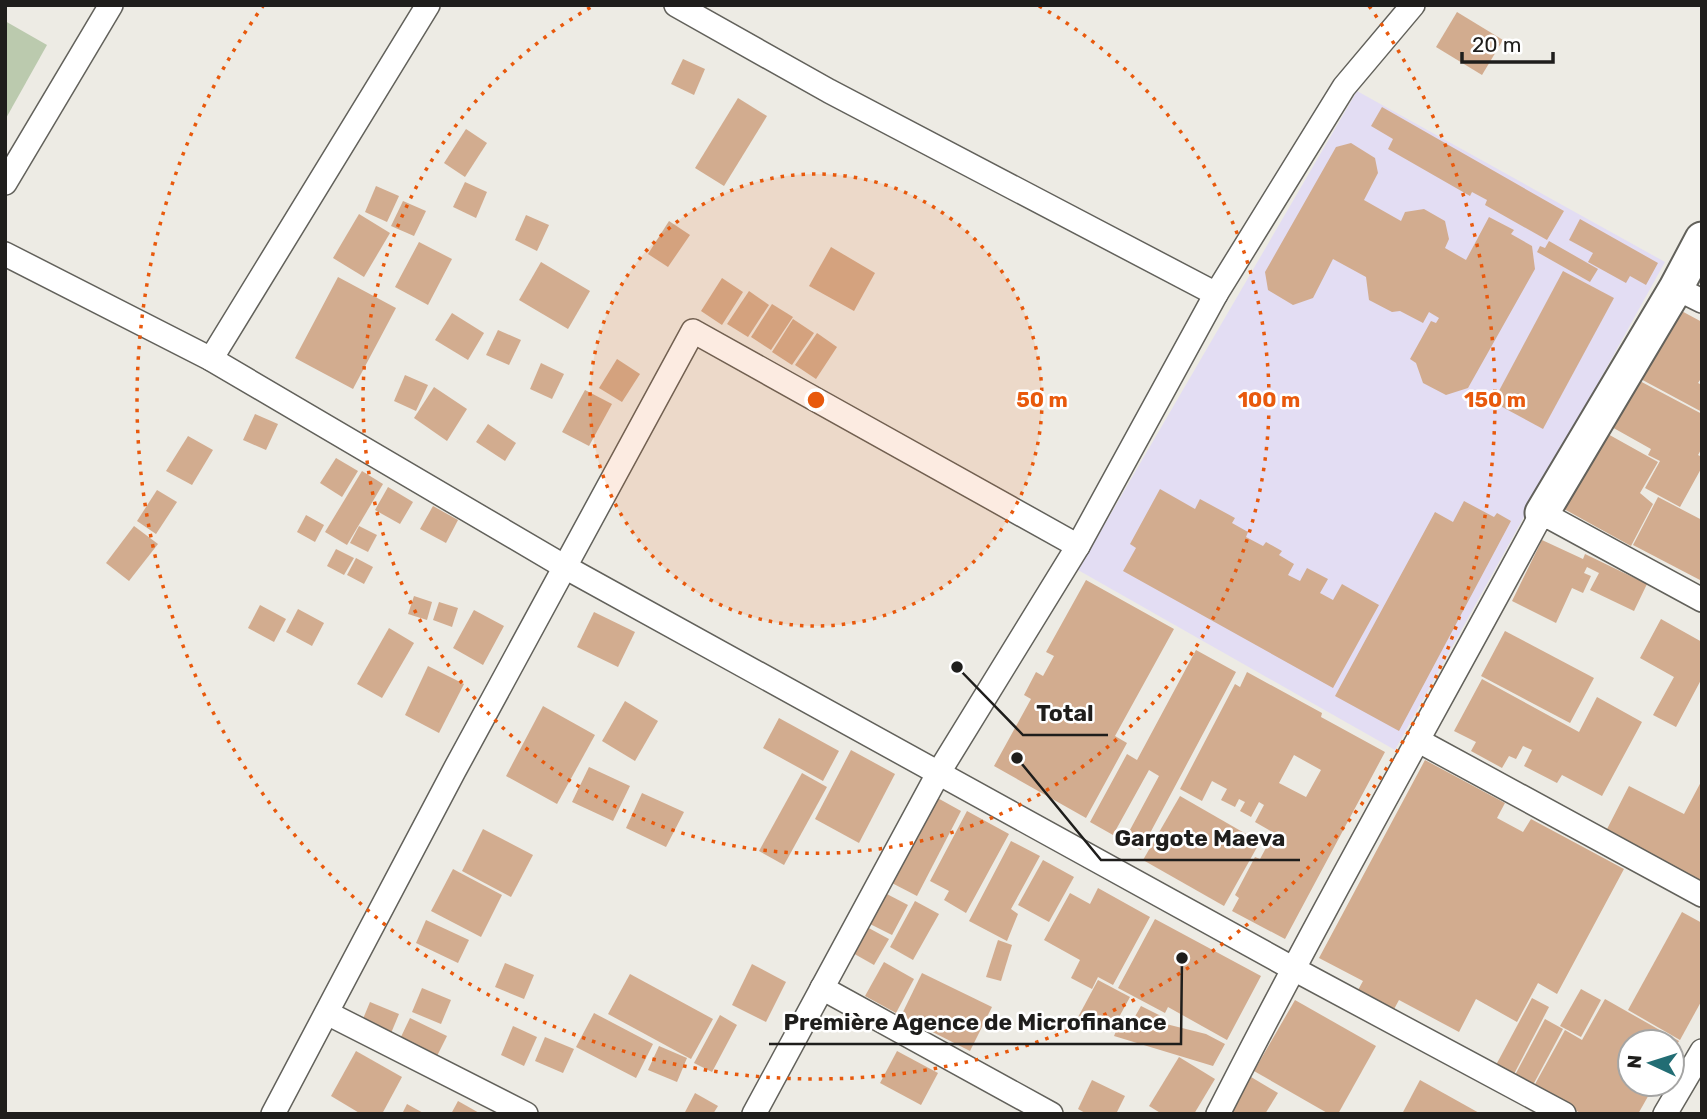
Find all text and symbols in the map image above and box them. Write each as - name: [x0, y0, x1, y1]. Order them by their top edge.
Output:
- scale bar: [1462, 21, 1553, 65]
- text: 20 m: [1472, 32, 1521, 57]
- text: 50 m: [1016, 387, 1068, 412]
- text: 100 m: [1238, 387, 1300, 412]
- text: 150 m: [1464, 387, 1526, 412]
- centre of rings: [804, 388, 828, 412]
- callout: Total: [1023, 691, 1108, 735]
- text: Total: [1036, 699, 1094, 727]
- callout: Gargote Maeva: [1101, 816, 1300, 860]
- text: Gargote Maeva: [1115, 824, 1285, 852]
- callout: Première Agence de Microfinance: [769, 1000, 1181, 1044]
- text: Première Agence de Microfinance: [783, 1008, 1167, 1036]
- north arrow: [1616, 1028, 1686, 1098]
- text: N: [1623, 1054, 1646, 1069]

